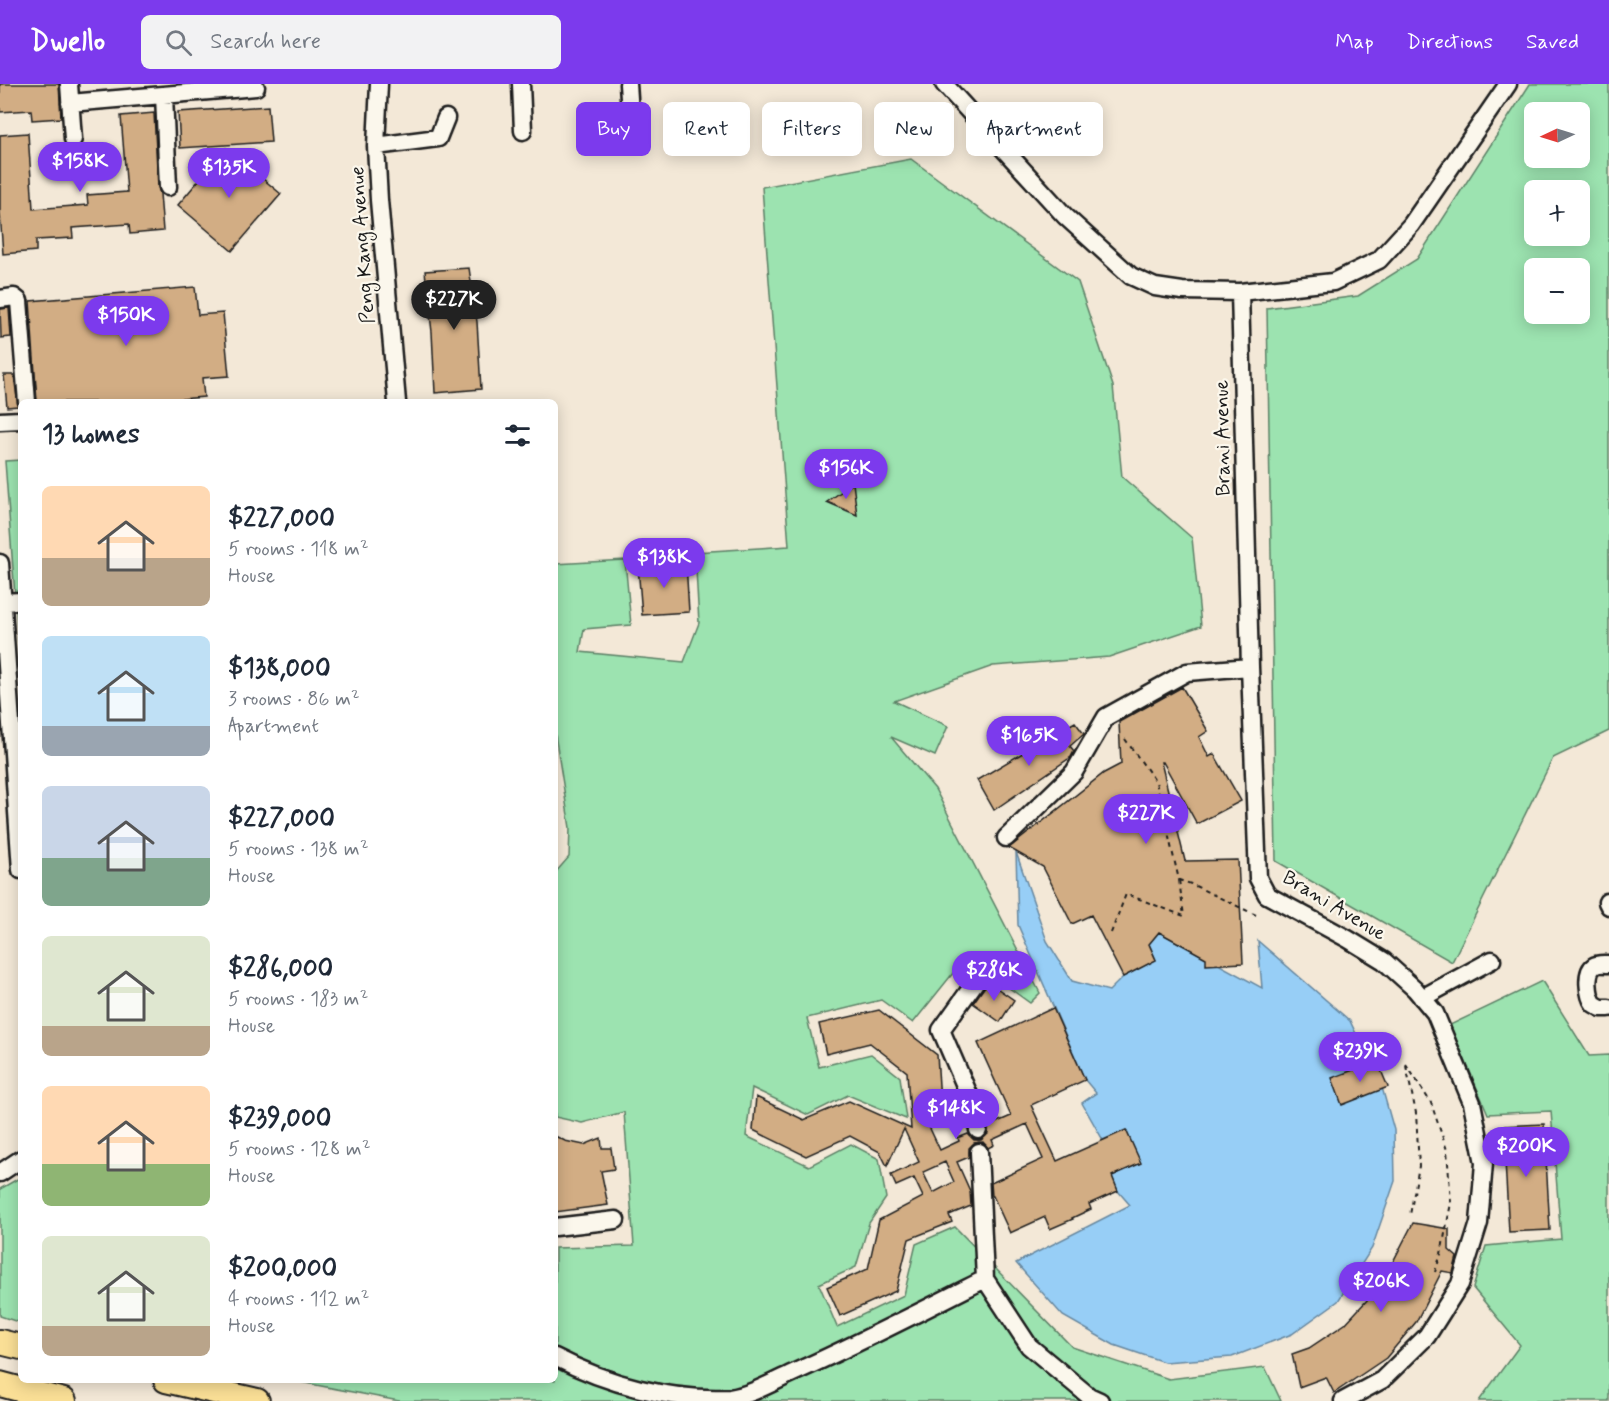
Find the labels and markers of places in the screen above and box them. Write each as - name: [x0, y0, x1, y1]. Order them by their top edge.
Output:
- pin: $158K: [38, 142, 122, 193]
- pin: $135K: [187, 148, 271, 199]
- pin: $227K: [412, 280, 496, 331]
- pin: $150K: [84, 296, 168, 347]
- pin: $156K: [804, 449, 888, 500]
- pin: $138K: [622, 538, 706, 589]
- pin: $165K: [987, 716, 1071, 767]
- pin: $227K: [1104, 794, 1188, 845]
- pin: $286K: [952, 951, 1036, 1002]
- pin: $239K: [1318, 1032, 1402, 1083]
- pin: $148K: [914, 1089, 998, 1140]
- pin: $200K: [1484, 1127, 1568, 1178]
- pin: $206K: [1339, 1262, 1423, 1313]

